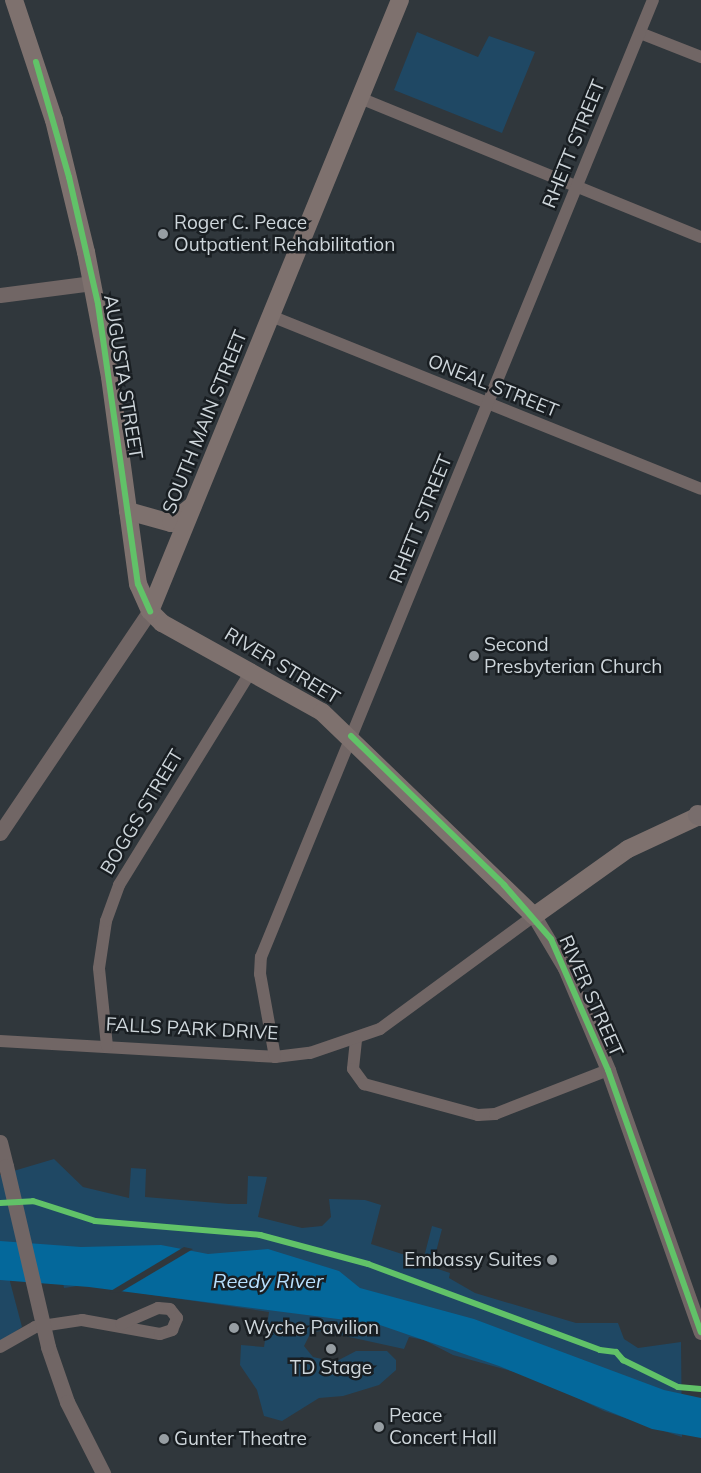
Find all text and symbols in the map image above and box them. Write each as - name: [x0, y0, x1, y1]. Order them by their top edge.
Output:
- street label: RHETT STREET: [538, 76, 610, 212]
- place label: Roger C. Peace Outpatient Rehabilitation: [174, 212, 395, 256]
- marker: Roger C. Peace Outpatient Rehabilitation: [156, 227, 170, 241]
- street label: AUGUSTA STREET: [99, 293, 147, 461]
- street label: SOUTH MAIN STREET: [158, 327, 252, 517]
- street label: ONEAL STREET: [424, 349, 562, 423]
- street label: RHETT STREET: [385, 451, 457, 587]
- street label: RIVER STREET: [220, 623, 344, 709]
- place label: Second Presbyterian Church: [484, 634, 662, 678]
- marker: Second Presbyterian Church: [468, 650, 480, 662]
- street label: BOGGS STREET: [96, 745, 188, 879]
- street label: RIVER STREET: [554, 932, 628, 1060]
- street label: FALLS PARK DRIVE: [105, 1013, 279, 1045]
- place label: Embassy Suites: [404, 1249, 542, 1271]
- marker: Embassy Suites: [546, 1254, 558, 1266]
- water label: Reedy River: [213, 1268, 323, 1292]
- place label: Wyche Pavilion: [244, 1317, 379, 1339]
- marker: Wyche Pavilion: [228, 1322, 240, 1334]
- marker: TD Stage: [325, 1343, 337, 1355]
- place label: TD Stage: [290, 1357, 372, 1379]
- place label: Peace Concert Hall: [389, 1405, 497, 1449]
- marker: Peace Concert Hall: [373, 1421, 385, 1433]
- place label: Gunter Theatre: [174, 1428, 307, 1450]
- marker: Gunter Theatre: [158, 1433, 170, 1445]

